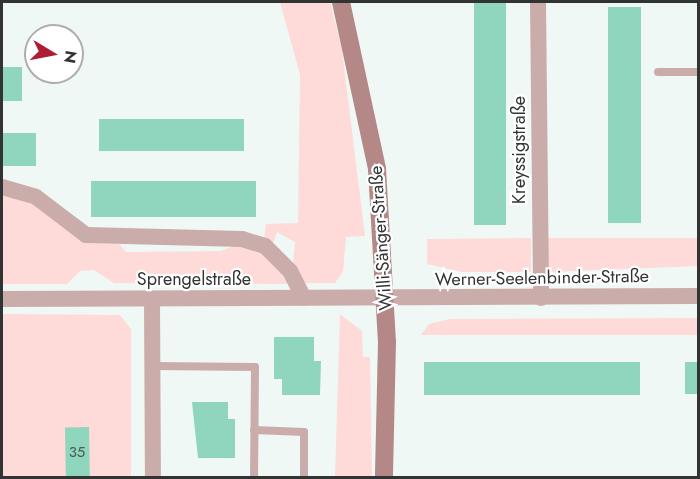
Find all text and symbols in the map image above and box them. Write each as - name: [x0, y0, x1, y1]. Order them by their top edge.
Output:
- north arrow: [24, 24, 84, 84]
- text: N: [58, 49, 83, 65]
- street label: Kreyssigstraße: [508, 96, 530, 204]
- street label: Willi-Sänger-Straße: [365, 165, 397, 311]
- street label: Werner-Seelenbinder-Straße: [435, 265, 649, 291]
- street label: Sprengelstraße: [137, 268, 251, 290]
- house number: 35: [69, 444, 85, 462]

